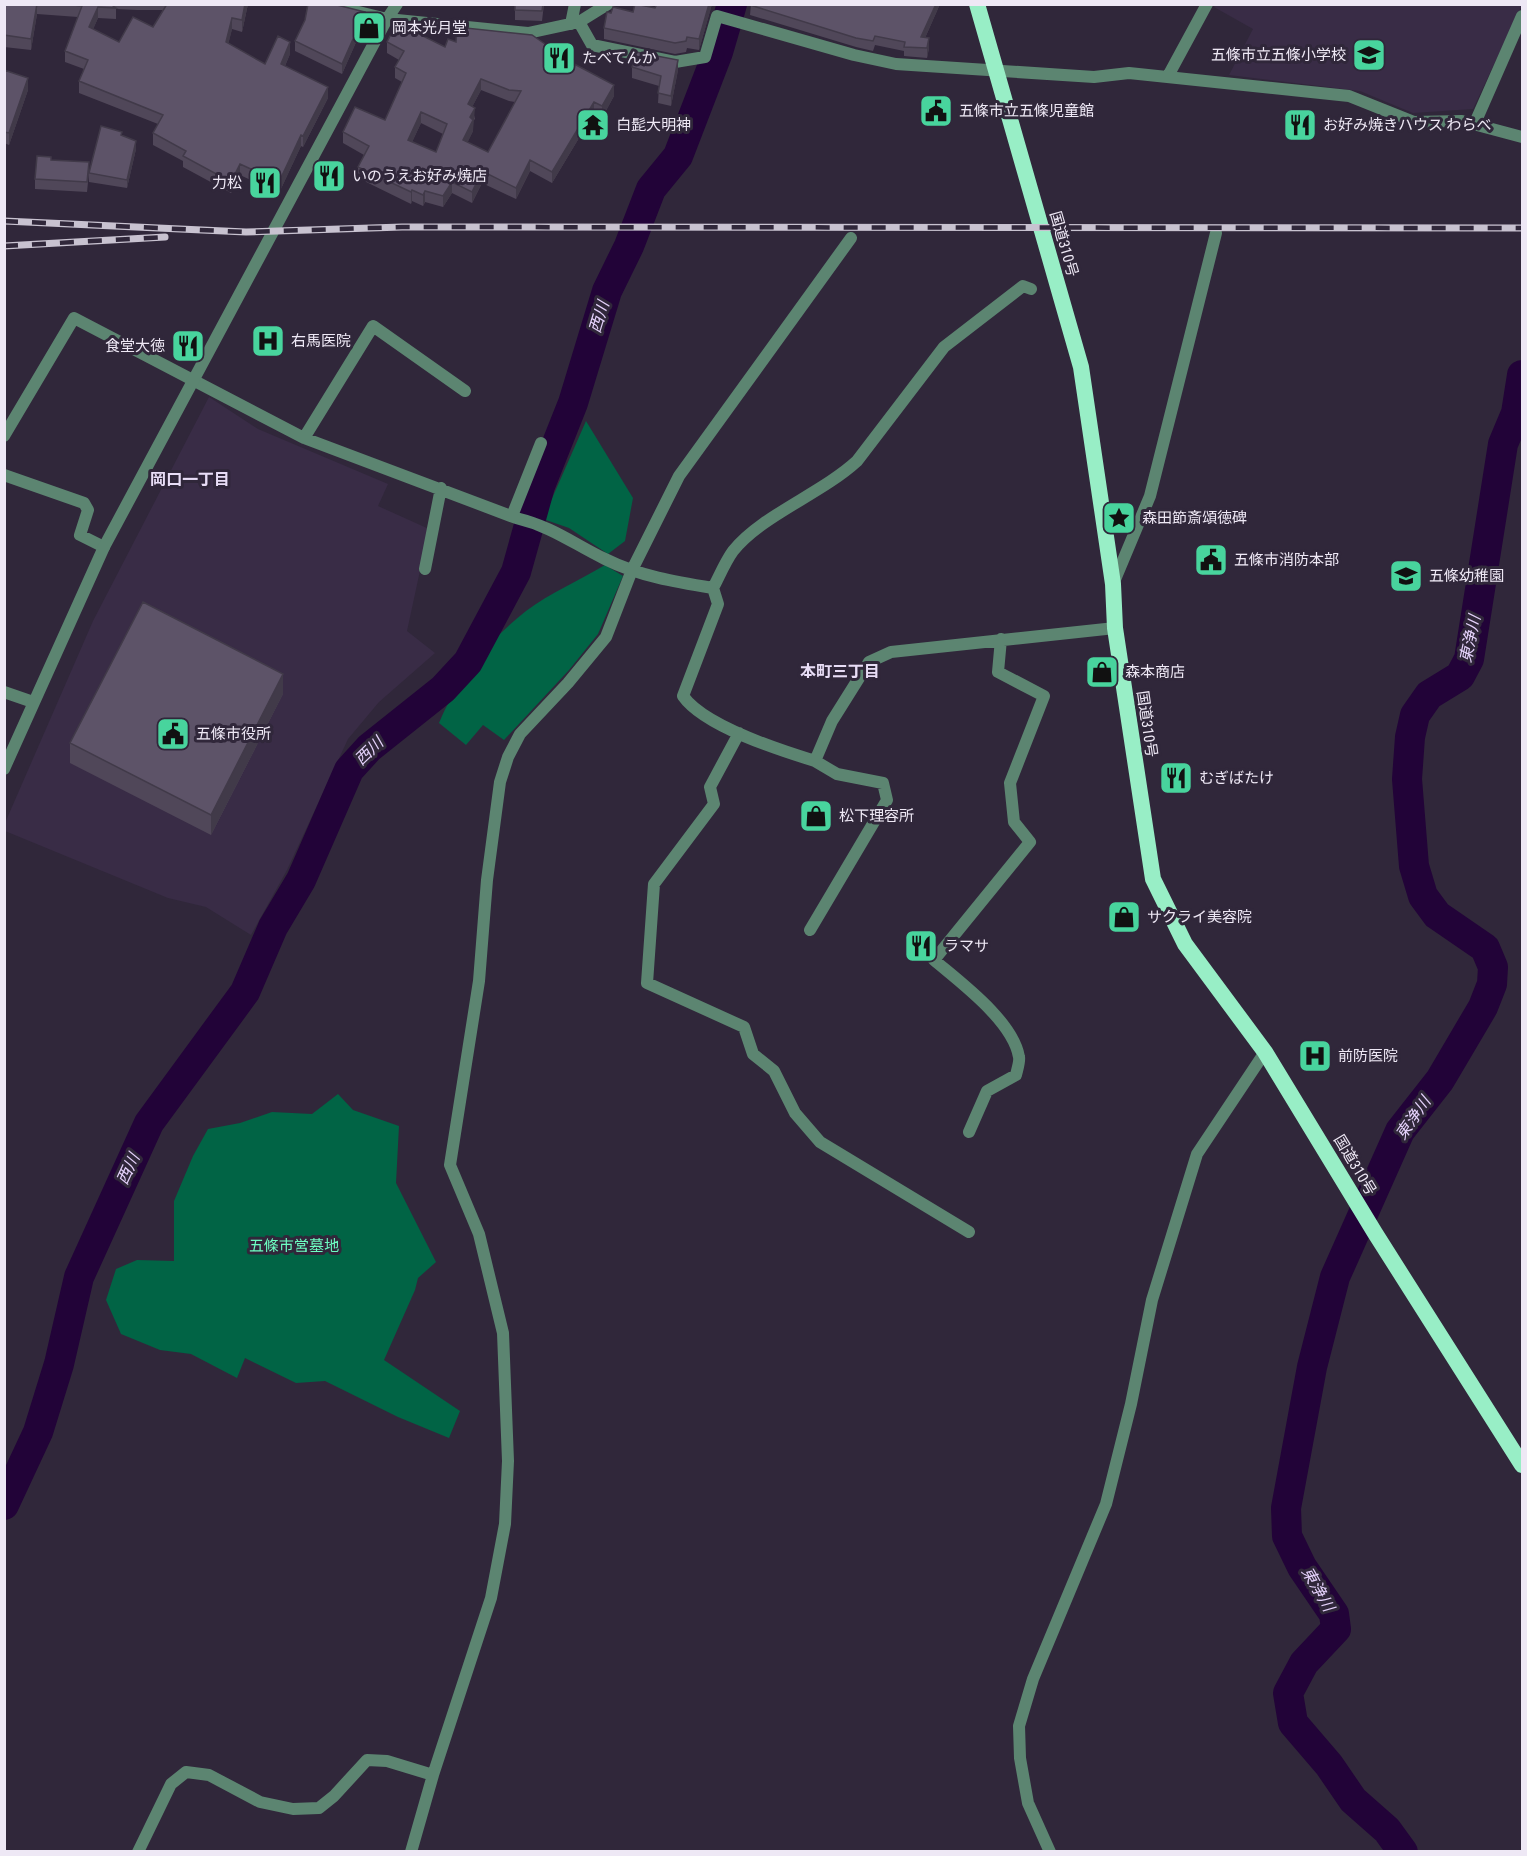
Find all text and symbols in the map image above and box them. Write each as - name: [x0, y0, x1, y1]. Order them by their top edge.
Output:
- shop icon: 岡本光月堂: [351, 10, 387, 46]
- place label: 岡本光月堂: [392, 19, 467, 37]
- school or university icon: 五條市立五條小学校: [1351, 37, 1387, 73]
- restaurant icon: たべてんか: [541, 40, 577, 76]
- place label: 五條市立五條小学校: [1211, 46, 1346, 64]
- place label: たべてんか: [582, 49, 656, 67]
- public building icon: 五條市立五條児童館: [918, 93, 954, 129]
- place label: 五條市立五條児童館: [959, 102, 1094, 120]
- temple icon: 白髭大明神: [575, 107, 611, 143]
- restaurant icon: お好み焼きハウス わらべ: [1282, 107, 1318, 143]
- place label: 白髭大明神: [616, 116, 691, 134]
- place label: お好み焼きハウス わらべ: [1323, 116, 1491, 134]
- restaurant icon: いのうえお好み焼店: [311, 158, 347, 194]
- restaurant icon: 力松: [247, 165, 283, 201]
- place label: いのうえお好み焼店: [352, 167, 487, 185]
- place label: 力松: [212, 174, 242, 192]
- street label: 国道310号: [1046, 209, 1082, 279]
- water label: 西川: [585, 297, 613, 335]
- hospital icon: 右馬医院: [250, 323, 286, 359]
- restaurant icon: 食堂大徳: [170, 328, 206, 364]
- place label: 右馬医院: [291, 332, 351, 350]
- place label: 食堂大徳: [105, 337, 165, 355]
- district label: 岡口一丁目: [150, 470, 230, 489]
- place icon: 森田節斎頌徳碑: [1101, 500, 1137, 536]
- place label: 森田節斎頌徳碑: [1142, 509, 1247, 527]
- public building icon: 五條市消防本部: [1193, 542, 1229, 578]
- place label: 五條市消防本部: [1234, 551, 1339, 569]
- school or university icon: 五條幼稚園: [1388, 558, 1424, 594]
- place label: 五條幼稚園: [1429, 567, 1504, 585]
- water label: 東浄川: [1456, 612, 1485, 664]
- shop icon: 森本商店: [1084, 654, 1120, 690]
- district label: 本町三丁目: [800, 662, 880, 681]
- place label: 森本商店: [1125, 663, 1185, 681]
- street label: 国道310号: [1133, 689, 1161, 759]
- public building icon: 五條市役所: [155, 716, 191, 752]
- place label: 五條市役所: [196, 725, 271, 743]
- water label: 西川: [351, 732, 389, 769]
- restaurant icon: むぎばたけ: [1158, 760, 1194, 796]
- place label: むぎばたけ: [1199, 769, 1274, 787]
- shop icon: 松下理容所: [798, 798, 834, 834]
- place label: 松下理容所: [839, 807, 914, 825]
- shop icon: サクライ美容院: [1106, 899, 1142, 935]
- place label: サクライ美容院: [1147, 908, 1252, 926]
- restaurant icon: ラマサ: [903, 928, 939, 964]
- place label: ラマサ: [944, 937, 989, 955]
- hospital icon: 前防医院: [1297, 1038, 1333, 1074]
- place label: 前防医院: [1338, 1047, 1398, 1065]
- water label: 東浄川: [1391, 1091, 1436, 1143]
- street label: 国道310号: [1330, 1132, 1380, 1198]
- water label: 西川: [113, 1149, 144, 1188]
- park label: 五條市営墓地: [249, 1237, 339, 1255]
- water label: 東浄川: [1298, 1563, 1339, 1616]

